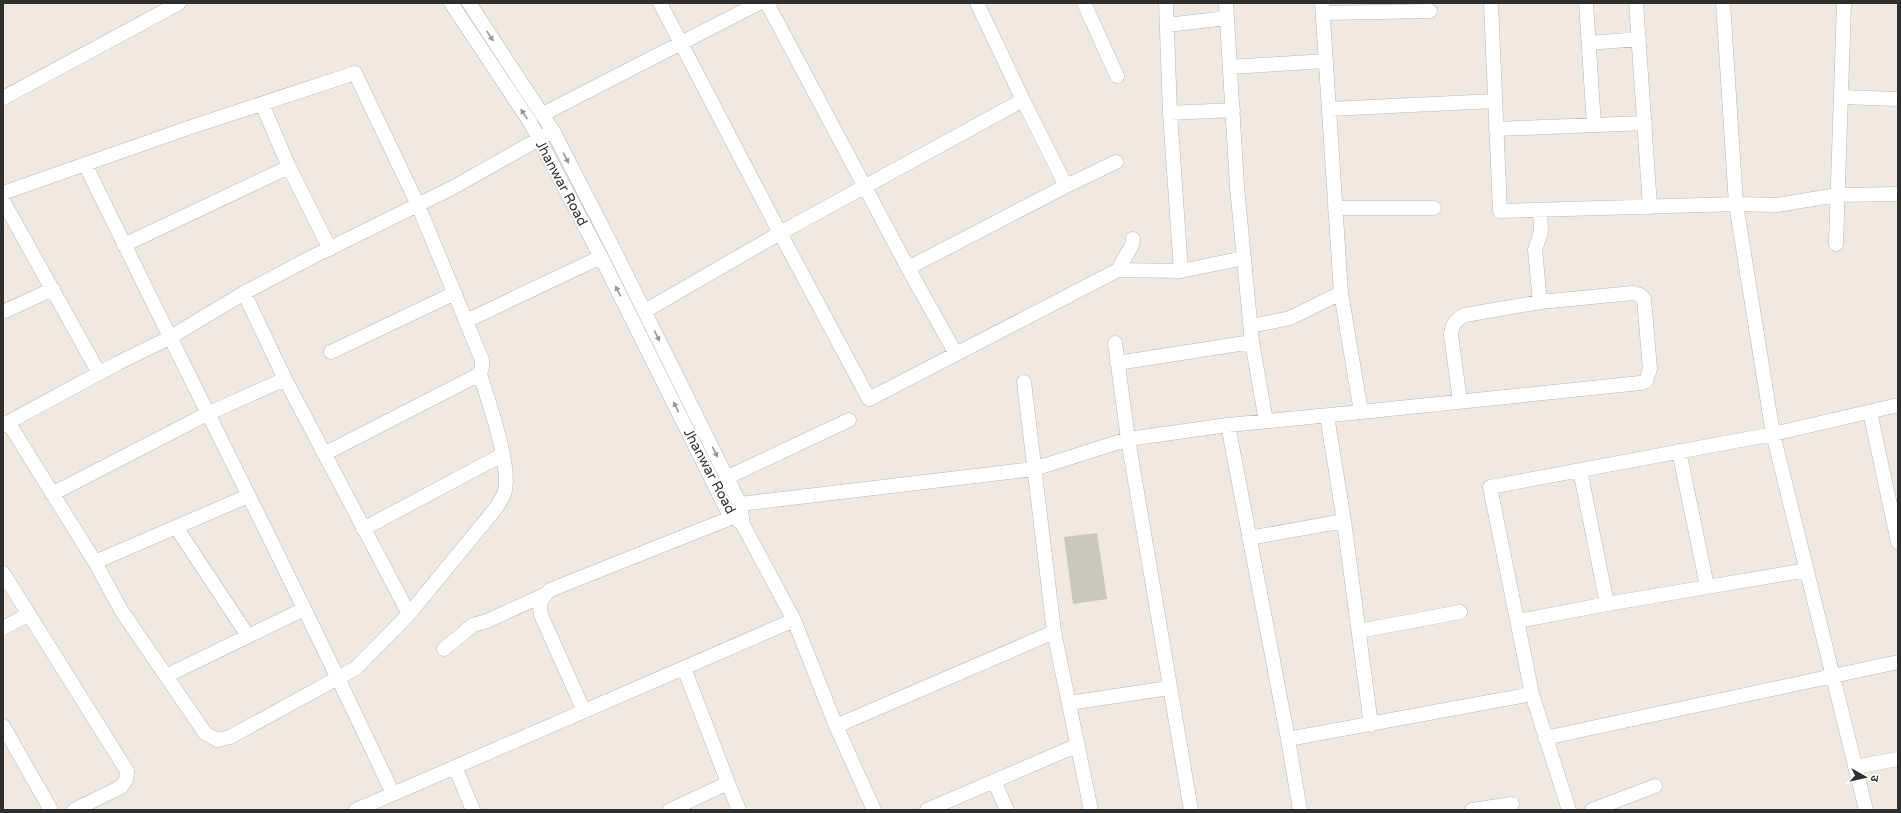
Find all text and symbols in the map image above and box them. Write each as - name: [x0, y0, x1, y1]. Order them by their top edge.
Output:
- one-way arrow: [486, 30, 494, 41]
- one-way arrow: [520, 109, 528, 119]
- street label: Jhanwar Road: [532, 138, 591, 229]
- one-way arrow: [563, 152, 570, 163]
- one-way arrow: [615, 285, 621, 296]
- one-way arrow: [654, 330, 660, 342]
- one-way arrow: [673, 401, 679, 413]
- street label: Jhanwar Road: [680, 426, 739, 517]
- one-way arrow: [712, 446, 718, 458]
- north arrow: [1845, 757, 1885, 797]
- text: उ: [1867, 774, 1881, 783]

